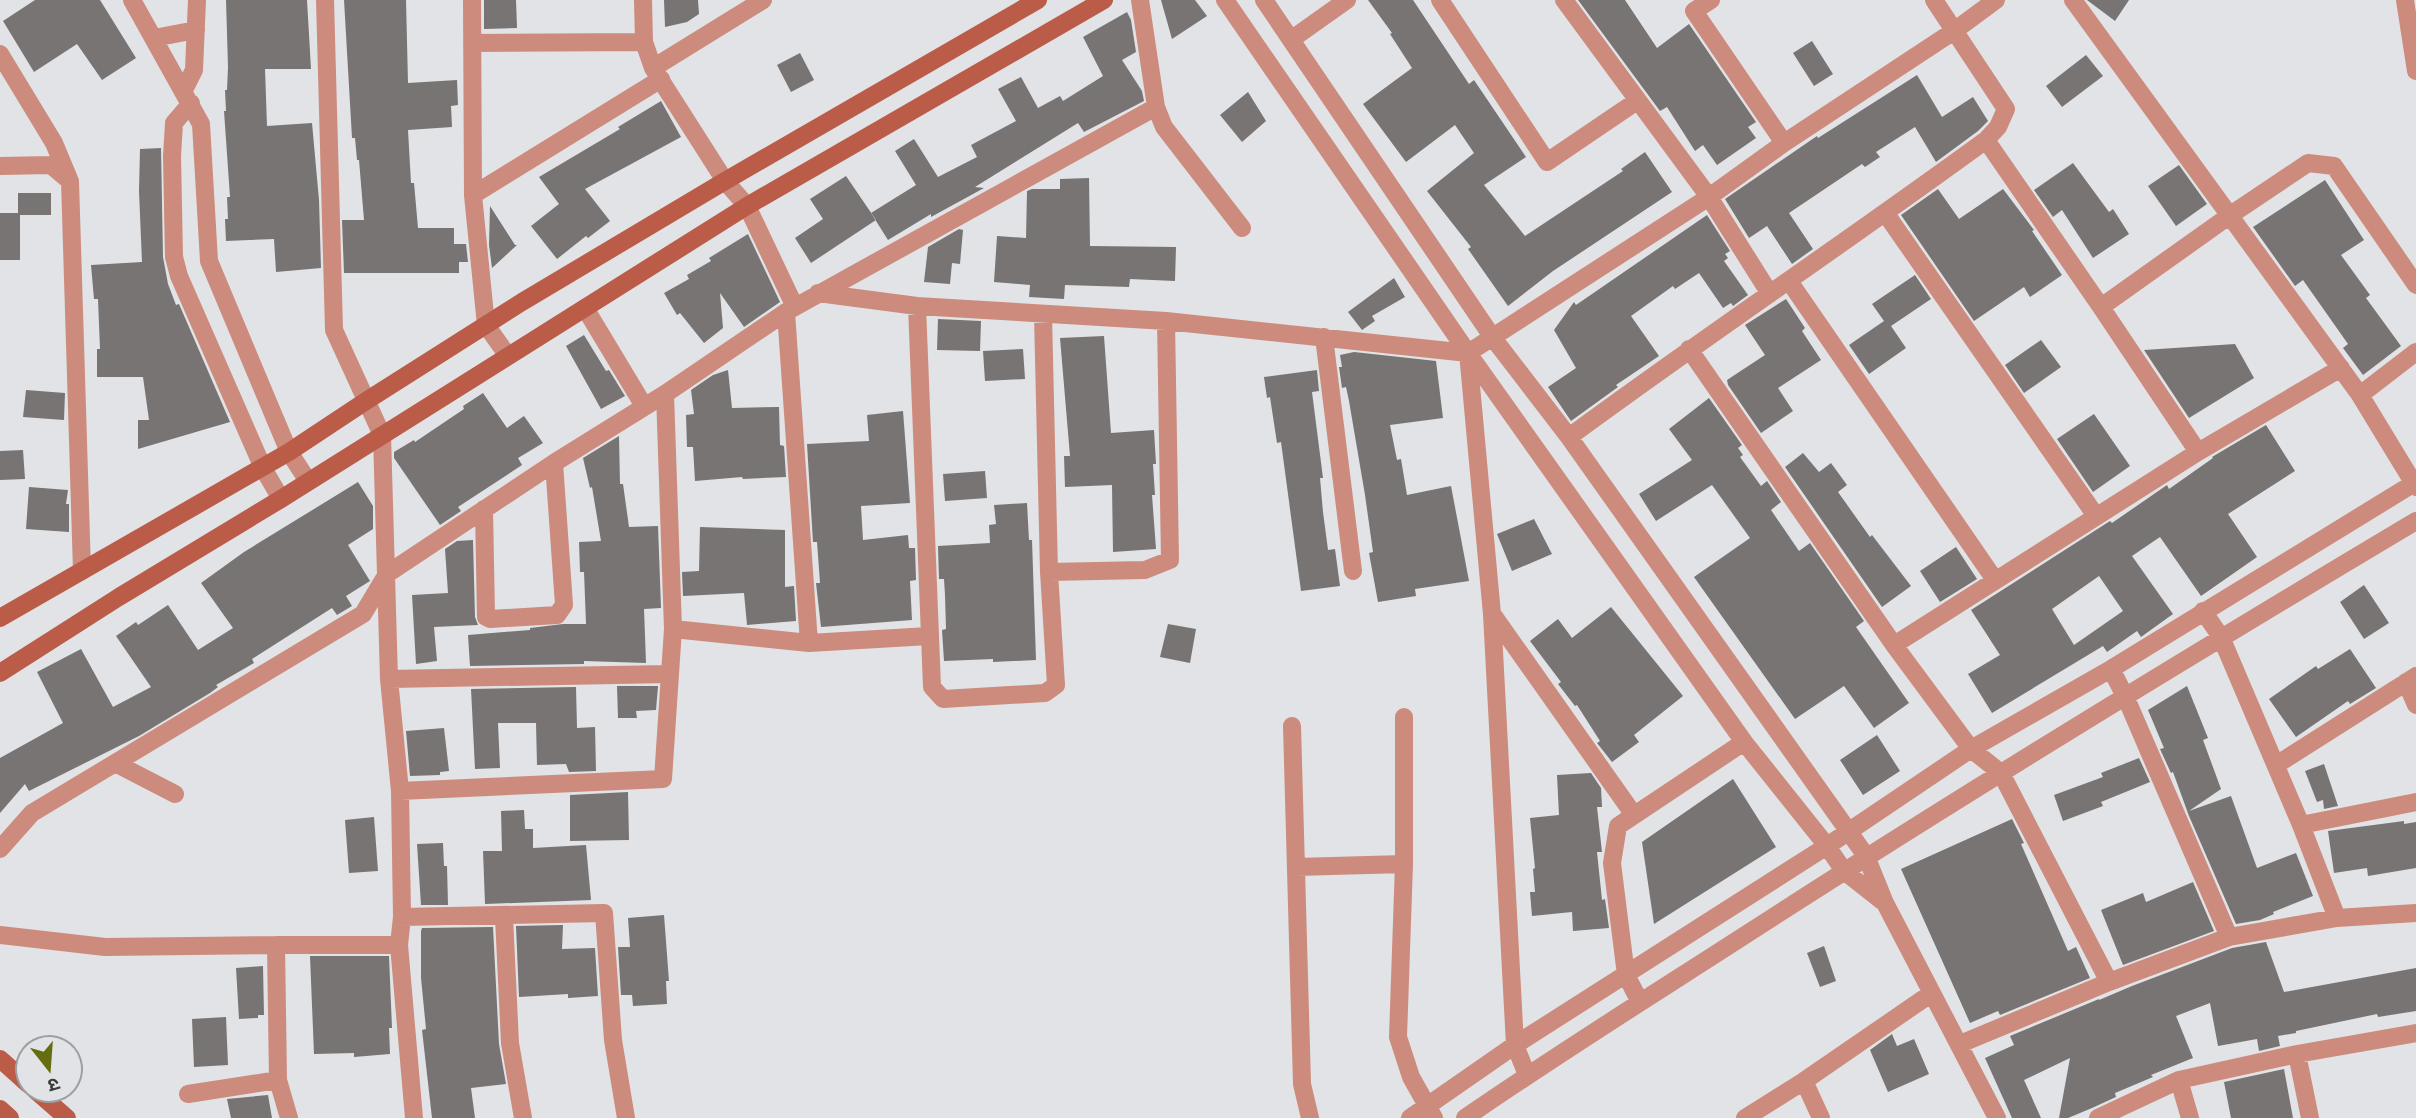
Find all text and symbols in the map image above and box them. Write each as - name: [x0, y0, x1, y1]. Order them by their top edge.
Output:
- north arrow: [14, 1034, 84, 1104]
- text: उ: [44, 1072, 63, 1098]

